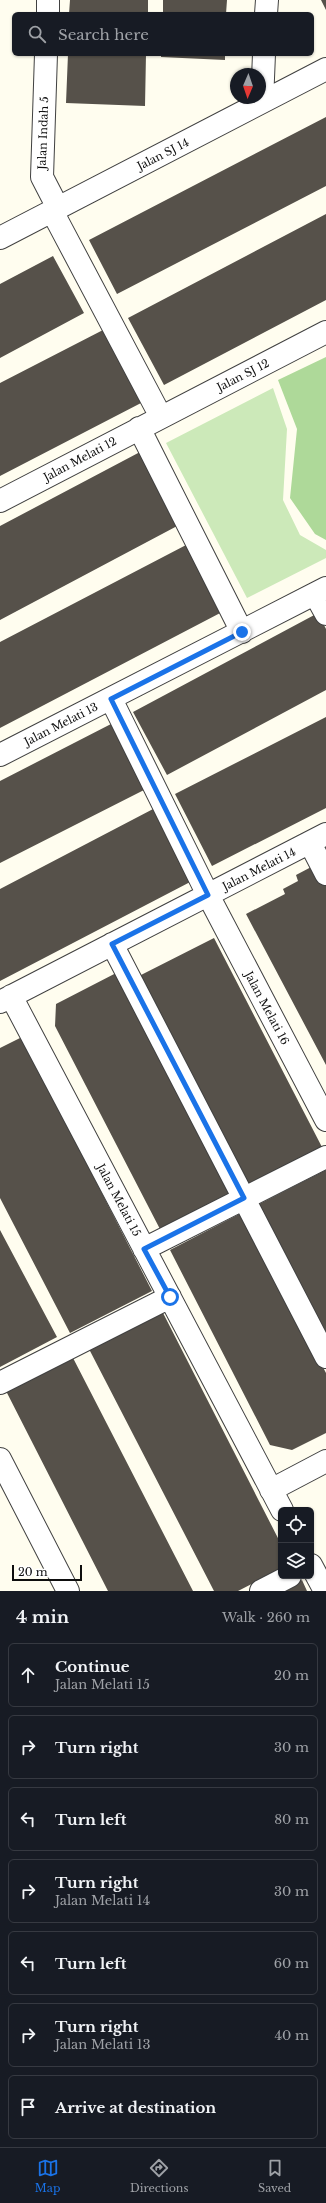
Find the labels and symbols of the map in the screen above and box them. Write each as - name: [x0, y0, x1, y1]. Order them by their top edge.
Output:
- north arrow: [230, 68, 266, 104]
- street label: Jalan Indah 5: [35, 96, 51, 172]
- street label: Jalan SJ 14: [133, 135, 191, 174]
- street label: Jalan SJ 12: [213, 356, 272, 395]
- street label: Jalan Melati 12: [39, 434, 119, 485]
- route end: [233, 623, 251, 641]
- street label: Jalan Melati 13: [20, 699, 100, 750]
- street label: Jalan Melati 14: [218, 844, 298, 894]
- street label: Jalan Melati 16: [241, 967, 292, 1047]
- street label: Jalan Melati 15: [93, 1159, 144, 1239]
- route start: [161, 1288, 179, 1306]
- scale bar: [12, 1563, 82, 1582]

